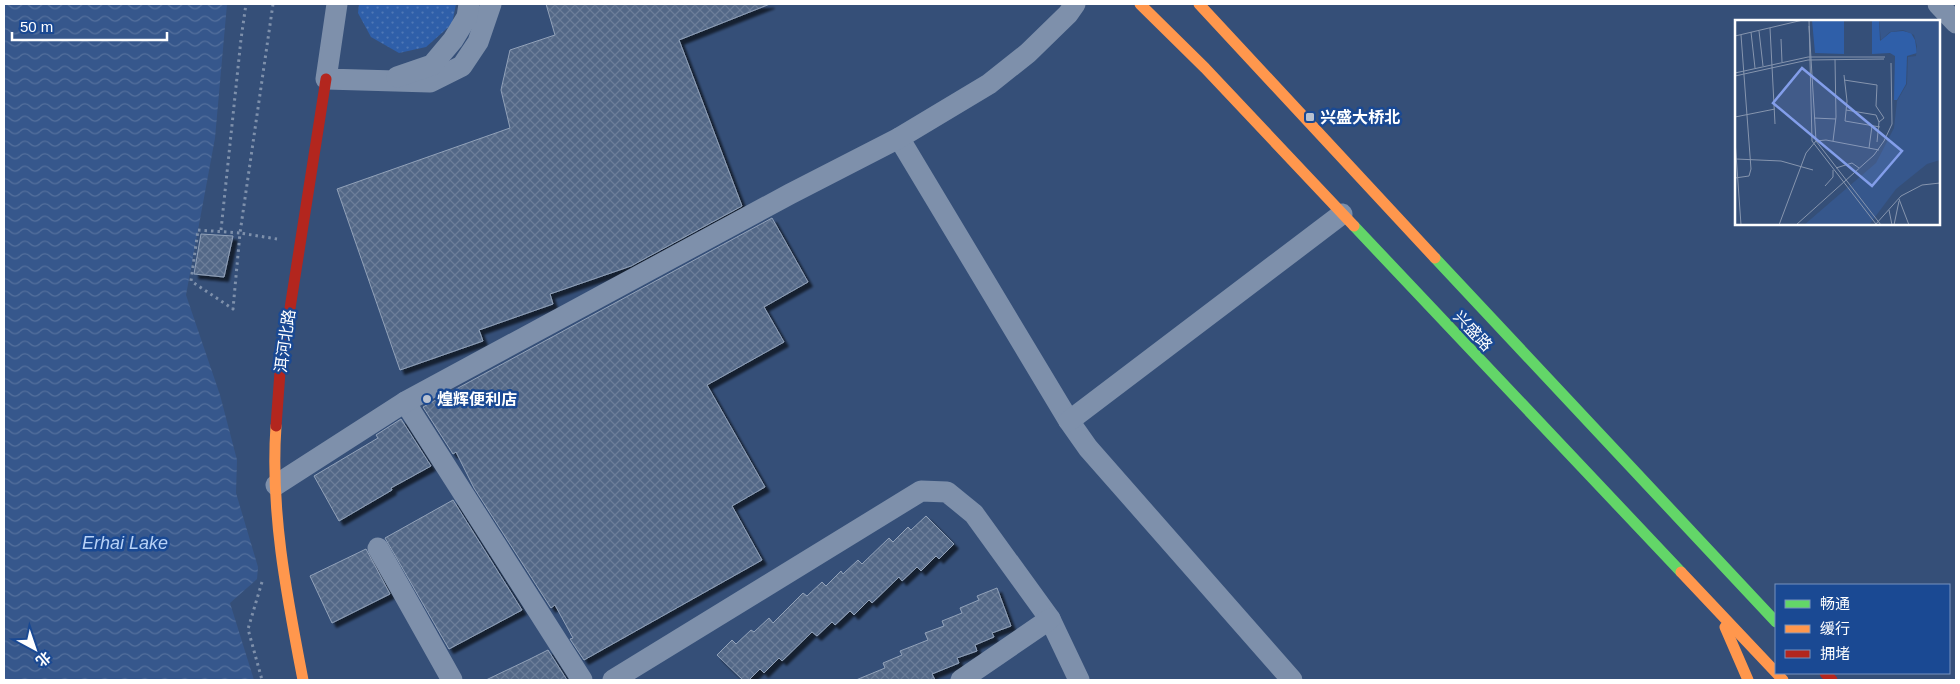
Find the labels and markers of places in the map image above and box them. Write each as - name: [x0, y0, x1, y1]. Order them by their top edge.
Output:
- place label: 兴盛大桥北: [1320, 108, 1400, 126]
- marker: 兴盛大桥北: [1304, 111, 1316, 123]
- place label: 煌辉便利店: [437, 390, 517, 408]
- marker: 煌辉便利店: [421, 393, 433, 405]

